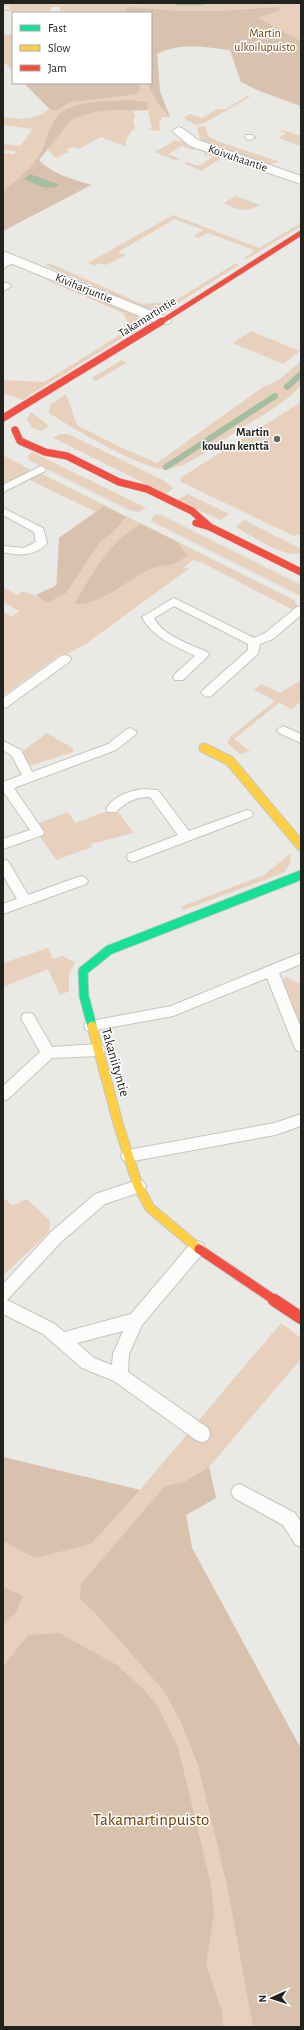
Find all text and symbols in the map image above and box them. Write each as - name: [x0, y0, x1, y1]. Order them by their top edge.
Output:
- legend: [12, 12, 152, 84]
- text: Fast: [48, 22, 67, 34]
- park label: Martin ulkoilupuisto: [234, 27, 296, 53]
- text: Slow: [48, 42, 70, 54]
- text: Jam: [48, 62, 67, 74]
- street label: Koivuhaantie: [207, 142, 269, 174]
- street label: Kiviharjuntie: [53, 271, 114, 306]
- street label: Takamartintie: [116, 295, 178, 339]
- place label: Martin koulun kenttä: [202, 426, 269, 452]
- marker: Martin koulun kenttä: [272, 434, 282, 444]
- street label: Takaniityntie: [99, 1026, 132, 1098]
- park label: Takamartinpuisto: [93, 1811, 209, 1828]
- north arrow: [252, 1978, 292, 2018]
- text: N: [257, 1994, 268, 2003]

